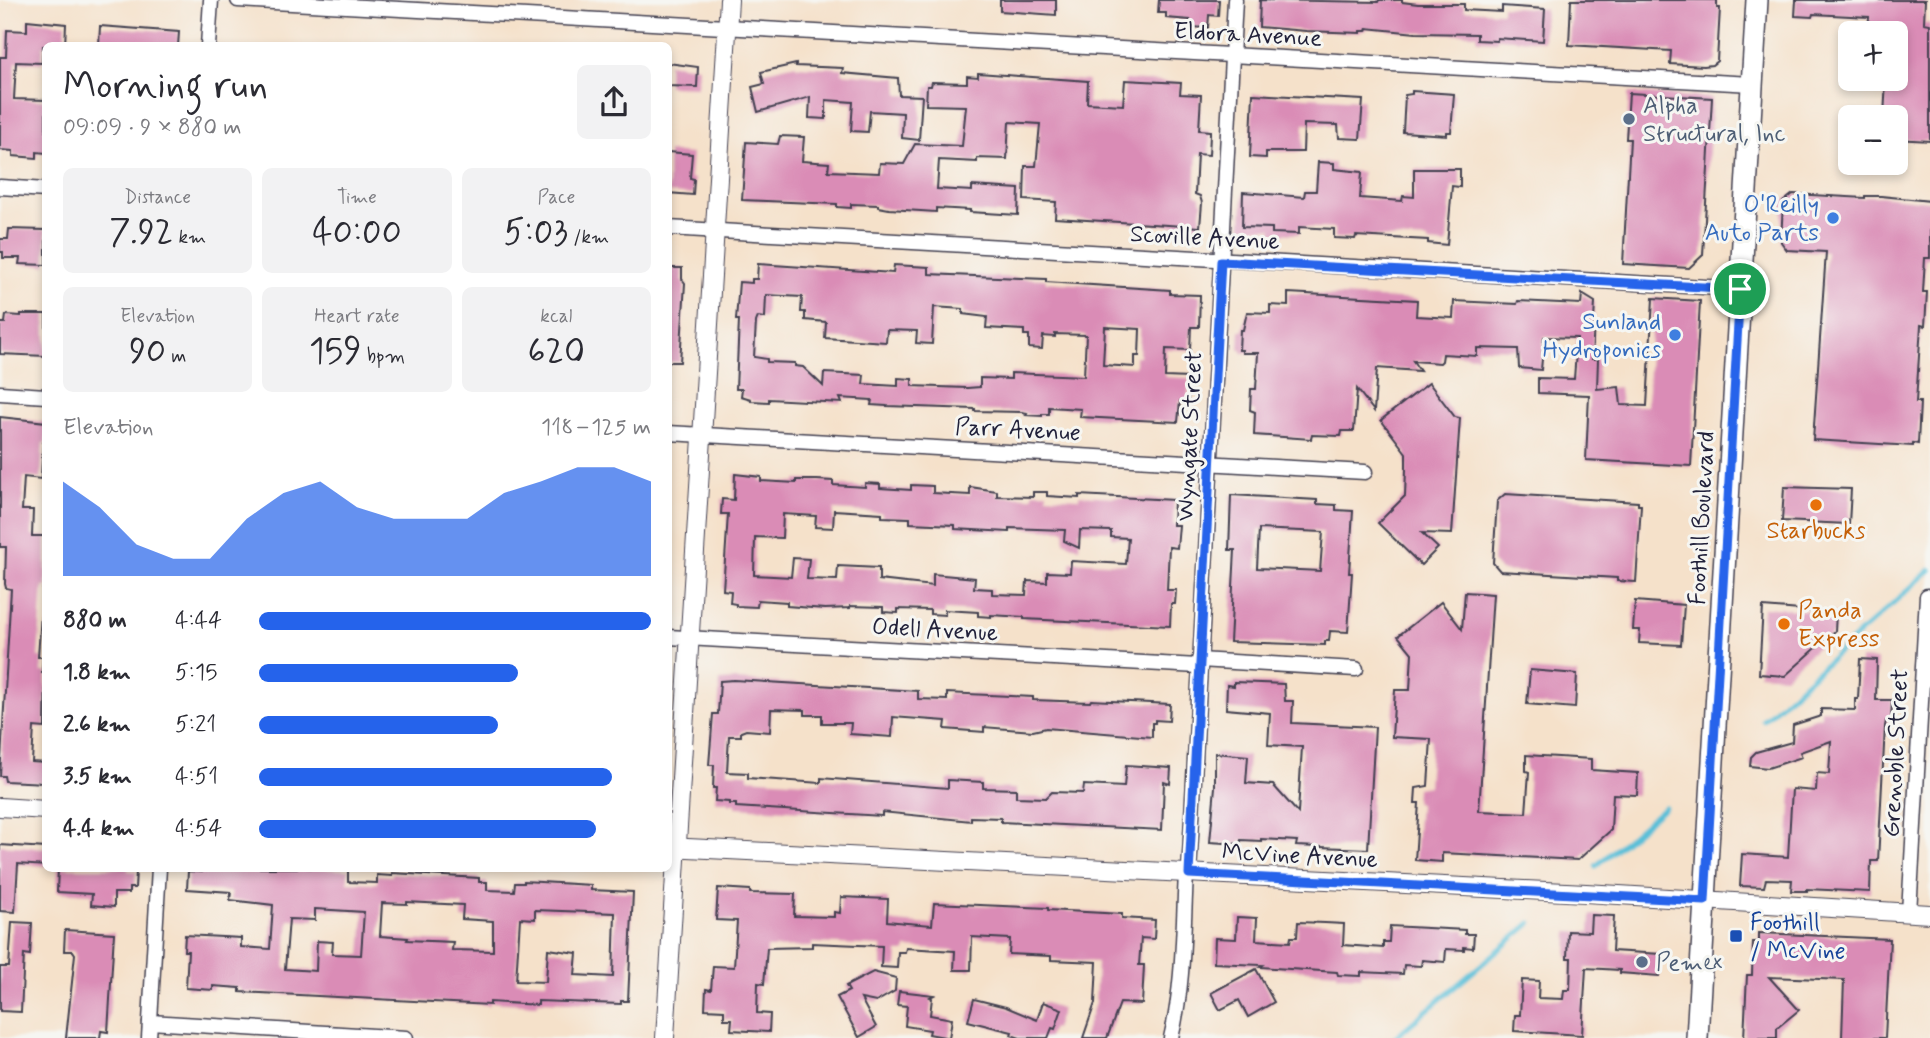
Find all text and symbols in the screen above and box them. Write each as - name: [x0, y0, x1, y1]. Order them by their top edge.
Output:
- street label: Eldora Avenue: [1173, 16, 1323, 55]
- map controls: [1838, 21, 1908, 175]
- button: +: [1838, 21, 1908, 91]
- text: Morning run: [63, 62, 268, 111]
- button: share: [577, 65, 651, 139]
- place label: Alpha Structural, Inc: [1643, 91, 1786, 150]
- button: −: [1838, 105, 1908, 175]
- marker: Alpha Structural, Inc: [1621, 111, 1637, 127]
- text: 09:09 · 9 × 880 m: [63, 113, 242, 143]
- text: Distance: [124, 185, 191, 210]
- text: Time: [337, 185, 377, 210]
- text: Pace: [537, 185, 575, 210]
- place label: O'Reilly Auto Parts: [1705, 190, 1819, 249]
- text: 7.92: [109, 210, 173, 256]
- text: 40:00: [312, 210, 402, 256]
- text: 5:03: [503, 210, 568, 256]
- marker: O'Reilly Auto Parts: [1825, 210, 1841, 226]
- street label: Scoville Avenue: [1129, 219, 1281, 258]
- text: km: [173, 225, 206, 250]
- text: /km: [568, 225, 609, 250]
- pin: [1710, 259, 1770, 319]
- icon: arrive: [1721, 270, 1759, 308]
- text: Elevation: [120, 304, 195, 329]
- text: Heart rate: [314, 304, 400, 329]
- text: kcal: [540, 304, 572, 329]
- place label: Sunland Hydroponics: [1542, 307, 1661, 366]
- marker: Sunland Hydroponics: [1667, 327, 1683, 343]
- text: 90: [129, 329, 166, 375]
- text: 159: [309, 329, 362, 375]
- text: 620: [528, 329, 585, 375]
- text: m: [166, 344, 186, 369]
- text: bpm: [362, 344, 405, 369]
- street label: Wyngate Street: [1171, 350, 1210, 522]
- street label: Parr Avenue: [954, 412, 1082, 449]
- text: Elevation: [63, 413, 154, 443]
- text: 118–125 m: [541, 413, 651, 443]
- street label: Foothill Boulevard: [1682, 430, 1723, 606]
- marker: Starbucks: [1808, 497, 1824, 513]
- place label: Starbucks: [1767, 516, 1866, 547]
- place label: Panda Express: [1798, 596, 1880, 655]
- text: 880 m: [63, 606, 127, 636]
- text: 4:44: [175, 606, 222, 636]
- street label: Odell Avenue: [871, 612, 999, 649]
- marker: Panda Express: [1776, 616, 1792, 632]
- text: 1.8 km: [63, 658, 131, 688]
- text: 5:15: [175, 658, 217, 688]
- street label: Grenoble Street: [1877, 668, 1916, 838]
- text: 2.6 km: [63, 710, 131, 740]
- text: 5:21: [175, 710, 216, 740]
- text: 3.5 km: [63, 762, 132, 792]
- text: 4:51: [175, 762, 218, 792]
- text: 4.4 km: [63, 814, 134, 844]
- text: 4:54: [175, 814, 222, 844]
- street label: McVine Avenue: [1221, 837, 1379, 876]
- place label: Foothill / McVine: [1750, 908, 1846, 967]
- marker: Foothill / McVine: [1728, 928, 1744, 944]
- place label: Pemex: [1656, 948, 1722, 979]
- marker: Pemex: [1634, 954, 1650, 970]

